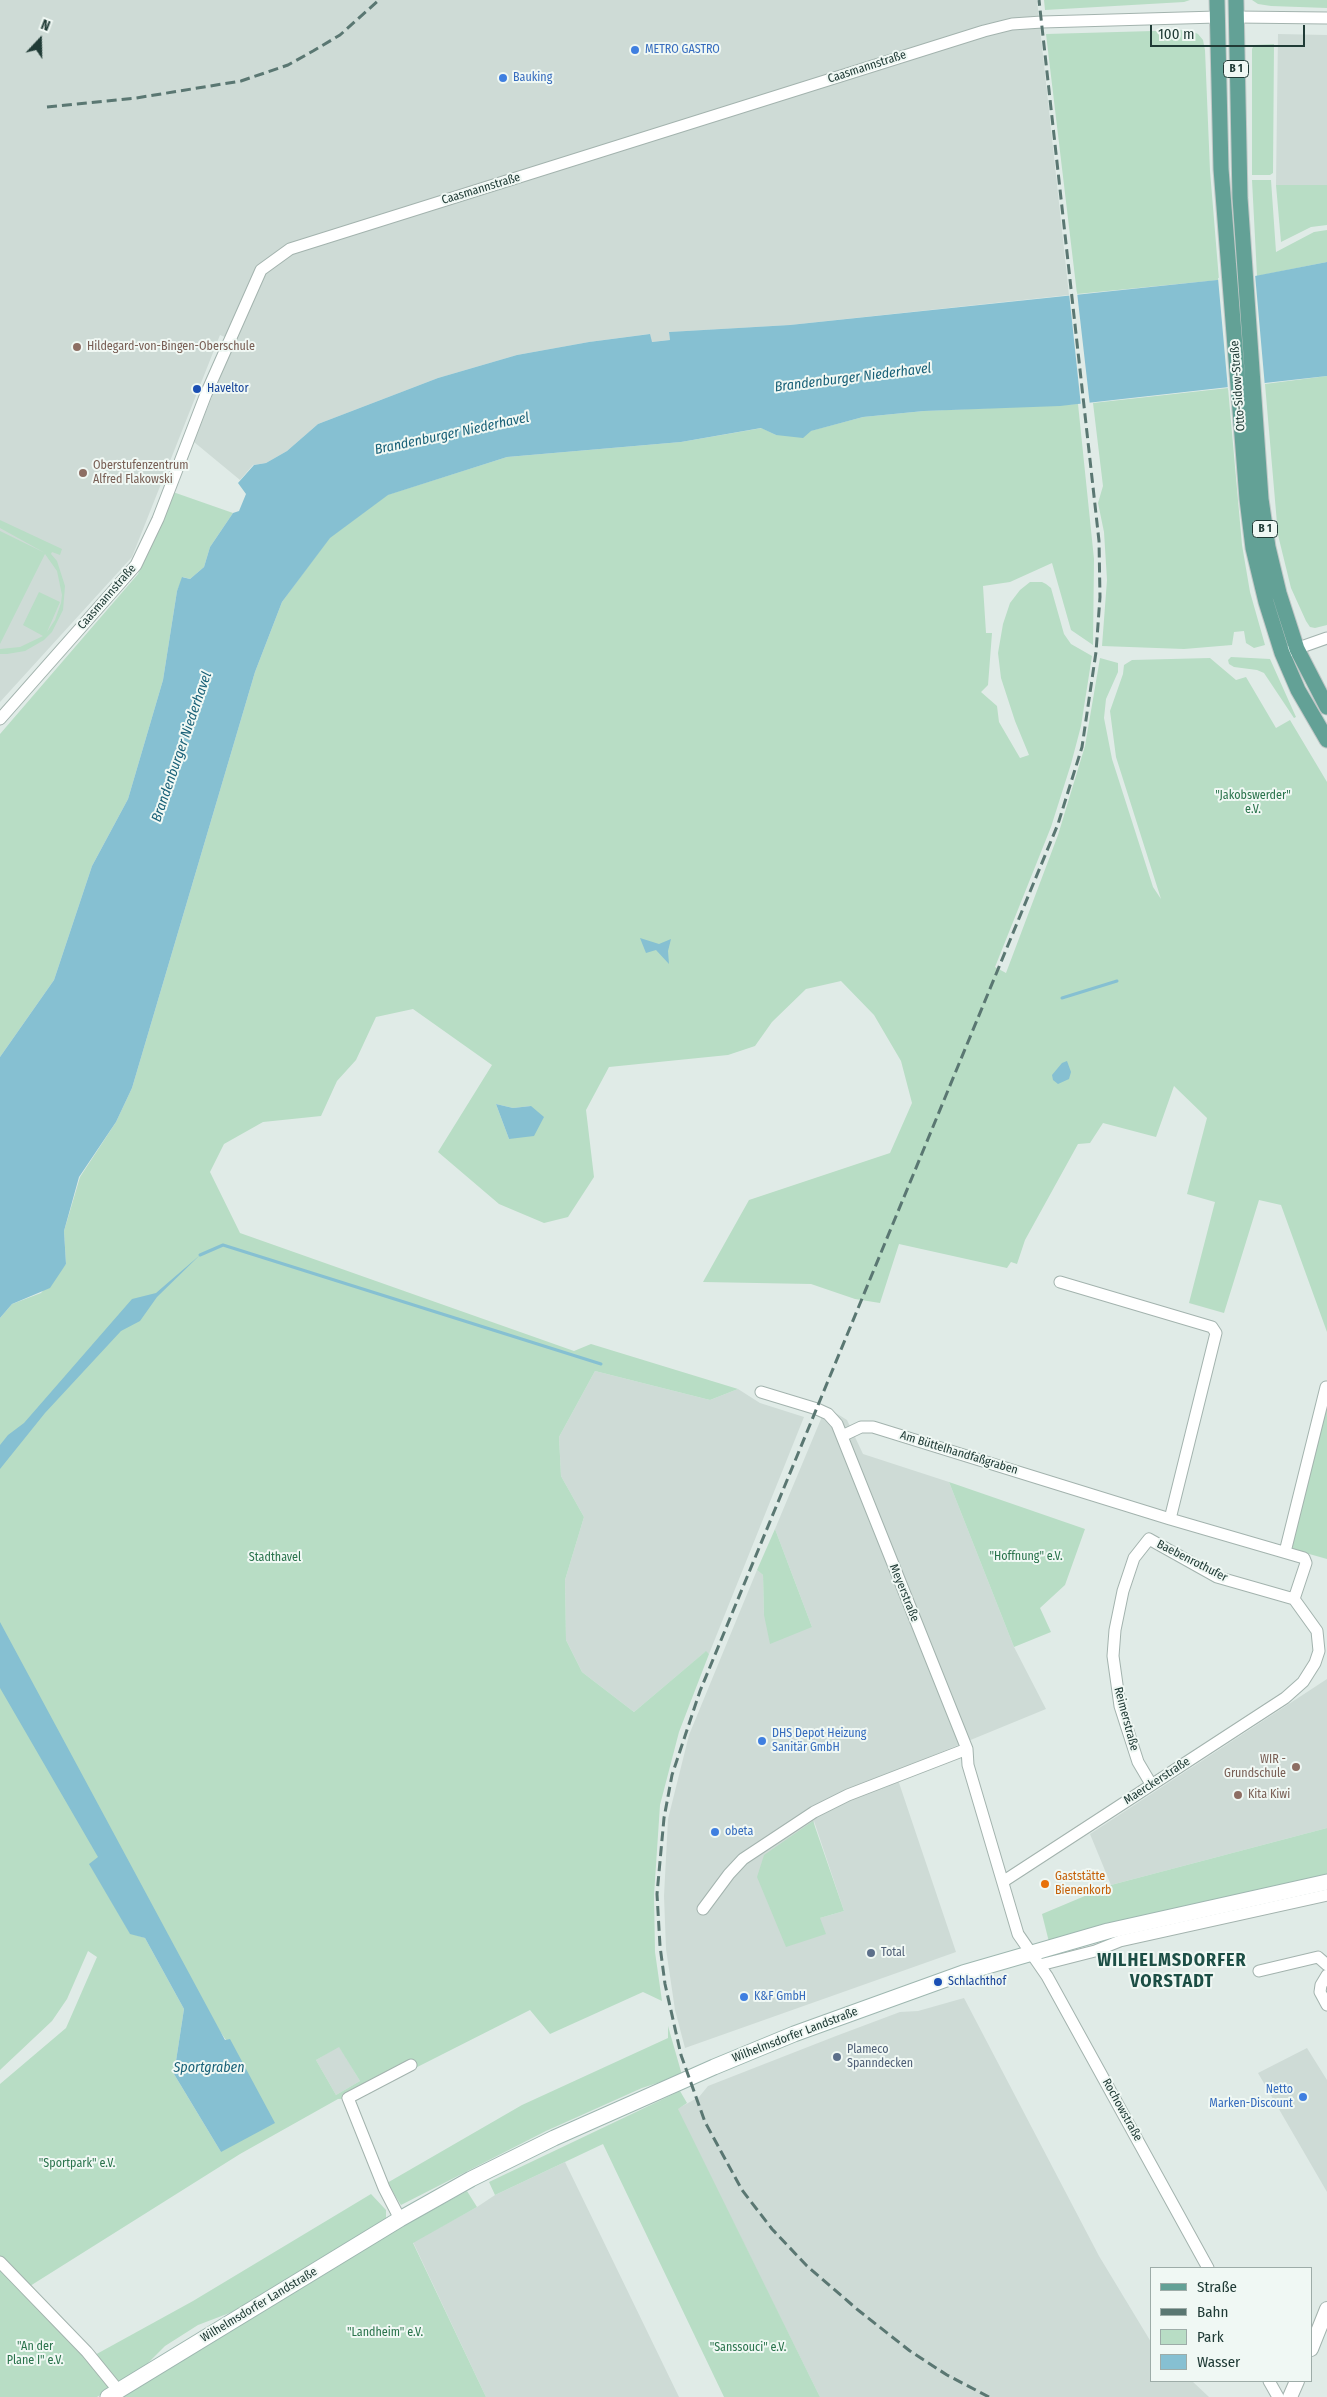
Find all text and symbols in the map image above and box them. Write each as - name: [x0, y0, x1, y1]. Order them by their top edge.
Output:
- north arrow: [15, 15, 65, 65]
- scale bar: [1152, 15, 1307, 47]
- text: N: [39, 16, 53, 35]
- text: 100 m: [1158, 25, 1195, 43]
- place label: METRO GASTRO: [645, 43, 720, 57]
- marker: METRO GASTRO: [629, 44, 641, 56]
- street label: Caasmannstraße: [826, 48, 908, 86]
- road number: B 1: [1224, 61, 1248, 78]
- place label: Bauking: [513, 71, 552, 85]
- marker: Bauking: [497, 72, 509, 84]
- street label: Caasmannstraße: [440, 170, 522, 208]
- place label: Hildegard-von-Bingen-Oberschule: [87, 340, 255, 354]
- street label: Otto-Sidow-Straße: [1228, 340, 1248, 432]
- marker: Hildegard-von-Bingen-Oberschule: [71, 341, 83, 353]
- water label: Brandenburger Niederhavel: [774, 360, 932, 396]
- place label: Haveltor: [207, 382, 249, 396]
- marker: Haveltor: [191, 383, 203, 395]
- water label: Brandenburger Niederhavel: [373, 409, 531, 459]
- place label: Oberstufenzentrum Alfred Flakowski: [93, 459, 189, 487]
- marker: Oberstufenzentrum Alfred Flakowski: [77, 467, 89, 479]
- road number: B 1: [1252, 520, 1278, 538]
- street label: Caasmannstraße: [75, 561, 139, 633]
- water label: Brandenburger Niederhavel: [148, 670, 216, 824]
- park label: "Jakobswerder" e.V.: [1215, 789, 1291, 817]
- street label: Am Büttelhandfaßgraben: [898, 1428, 1020, 1478]
- street label: Baebenrothufer: [1154, 1537, 1230, 1585]
- park label: "Hoffnung" e.V.: [989, 1550, 1063, 1564]
- park label: Stadthavel: [249, 1551, 301, 1565]
- street label: Meyerstraße: [886, 1562, 922, 1624]
- street label: Reimerstraße: [1111, 1685, 1141, 1753]
- place label: DHS Depot Heizung Sanitär GmbH: [772, 1727, 866, 1755]
- marker: DHS Depot Heizung Sanitär GmbH: [756, 1735, 768, 1747]
- place label: WIR - Grundschule: [1224, 1753, 1286, 1781]
- street label: Maerckerstraße: [1121, 1754, 1193, 1808]
- marker: WIR - Grundschule: [1290, 1761, 1302, 1773]
- place label: Kita Kiwi: [1248, 1788, 1290, 1802]
- marker: Kita Kiwi: [1232, 1789, 1244, 1801]
- place label: obeta: [725, 1825, 753, 1839]
- marker: obeta: [709, 1826, 721, 1838]
- place label: Gaststätte Bienenkorb: [1055, 1870, 1111, 1898]
- marker: Gaststätte Bienenkorb: [1039, 1878, 1051, 1890]
- place label: Total: [881, 1946, 905, 1960]
- marker: Total: [865, 1947, 877, 1959]
- district label: WILHELMSDORFER VORSTADT: [1096, 1950, 1248, 1992]
- place label: Schlachthof: [948, 1975, 1006, 1989]
- marker: Schlachthof: [932, 1976, 944, 1988]
- place label: K&F GmbH: [754, 1990, 806, 2004]
- marker: K&F GmbH: [738, 1991, 750, 2003]
- street label: Wilhelmsdorfer Landstraße: [730, 2004, 860, 2066]
- place label: Plameco Spanndecken: [847, 2043, 913, 2071]
- marker: Plameco Spanndecken: [831, 2051, 843, 2063]
- water label: Sportgraben: [173, 2060, 245, 2076]
- street label: Rochowstraße: [1099, 2076, 1145, 2144]
- place label: Netto Marken-Discount: [1209, 2083, 1293, 2111]
- marker: Netto Marken-Discount: [1297, 2091, 1309, 2103]
- park label: "Sportpark" e.V.: [39, 2157, 115, 2171]
- street label: Wilhelmsdorfer Landstraße: [198, 2264, 320, 2346]
- legend: [1150, 2267, 1312, 2382]
- text: Straße: [1197, 2278, 1237, 2296]
- text: Bahn: [1197, 2303, 1228, 2321]
- park label: "Landheim" e.V.: [347, 2326, 423, 2340]
- text: Park: [1197, 2328, 1224, 2346]
- park label: "An der Plane I" e.V.: [7, 2340, 63, 2368]
- park label: "Sanssouci" e.V.: [710, 2341, 786, 2355]
- text: Wasser: [1197, 2353, 1240, 2371]

